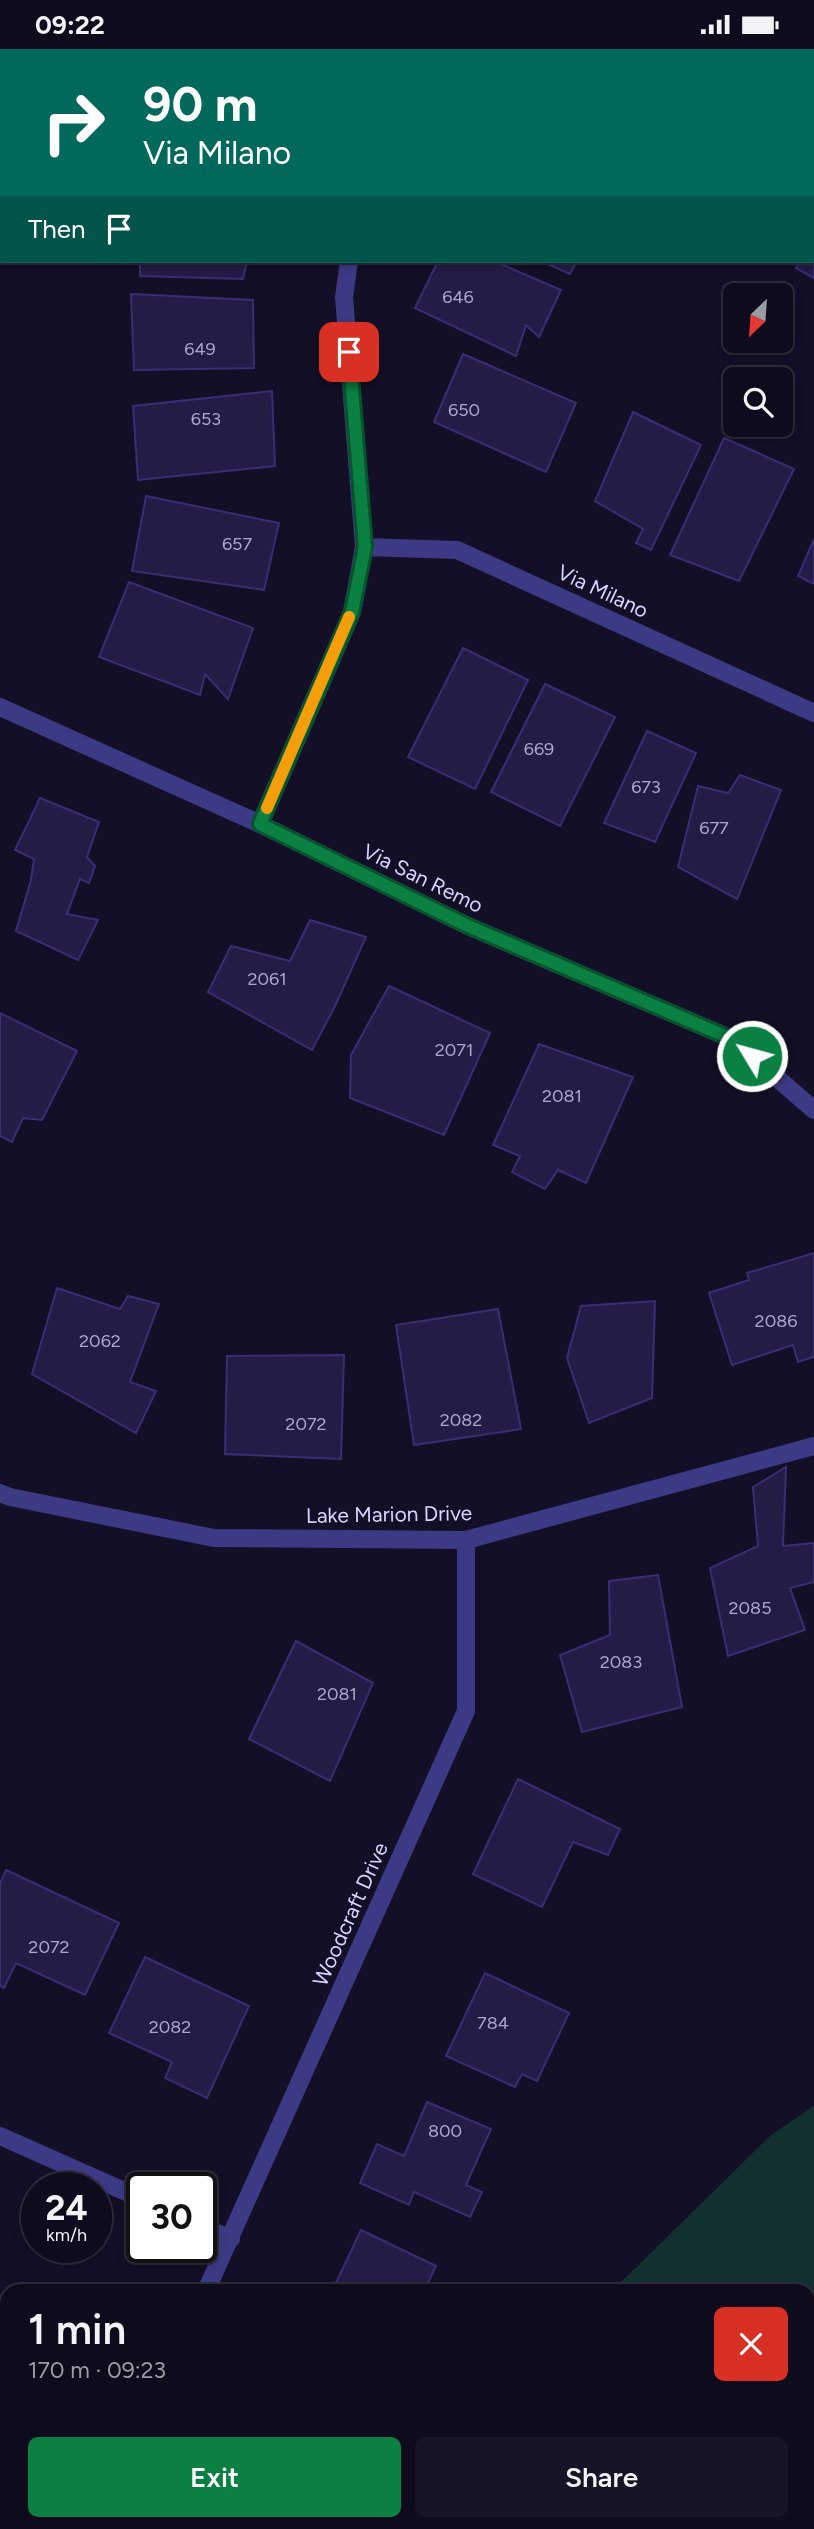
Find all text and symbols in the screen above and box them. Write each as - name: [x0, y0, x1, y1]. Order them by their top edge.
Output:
- text: 09:22: [35, 9, 105, 41]
- text: 90 m: [143, 74, 258, 133]
- icon: right: [28, 77, 119, 168]
- text: Via Milano: [143, 134, 291, 172]
- icon: arrive: [100, 210, 138, 248]
- text: Then: [28, 213, 86, 245]
- north arrow: [723, 283, 793, 353]
- map controls: [723, 283, 793, 437]
- house number: 646: [442, 286, 474, 308]
- pin: [319, 322, 379, 382]
- icon: arrive: [330, 333, 368, 371]
- house number: 649: [184, 338, 216, 360]
- button: search: [723, 367, 793, 437]
- house number: 650: [448, 399, 480, 421]
- house number: 653: [191, 408, 221, 430]
- house number: 657: [222, 533, 252, 555]
- street label: Via Milano: [554, 559, 652, 623]
- house number: 669: [524, 738, 554, 760]
- house number: 673: [631, 776, 661, 798]
- house number: 677: [699, 817, 729, 839]
- street label: Via San Remo: [359, 838, 487, 918]
- house number: 2061: [247, 968, 287, 990]
- position arrow: [715, 1019, 789, 1093]
- house number: 2071: [435, 1039, 473, 1061]
- house number: 2081: [542, 1085, 582, 1107]
- house number: 2086: [755, 1310, 797, 1332]
- house number: 2062: [79, 1330, 121, 1352]
- house number: 2082: [440, 1409, 482, 1431]
- house number: 2072: [285, 1413, 327, 1435]
- street label: Lake Marion Drive: [306, 1500, 472, 1528]
- house number: 2085: [728, 1597, 772, 1619]
- house number: 2083: [600, 1651, 642, 1673]
- house number: 2081: [317, 1683, 357, 1705]
- street label: Woodcraft Drive: [307, 1838, 393, 1990]
- house number: 2072: [28, 1936, 70, 1958]
- house number: 784: [477, 2012, 509, 2034]
- house number: 2082: [149, 2016, 191, 2038]
- house number: 800: [428, 2120, 462, 2142]
- speed limit sign: 30: [126, 2172, 217, 2263]
- text: 24: [45, 2187, 88, 2229]
- text: km/h: [46, 2224, 87, 2246]
- text: 1 min: [28, 2304, 126, 2355]
- button: close: [714, 2307, 788, 2381]
- text: 170 m · 09:23: [28, 2356, 166, 2384]
- button: Exit: [28, 2437, 401, 2517]
- button: Share: [415, 2437, 788, 2517]

